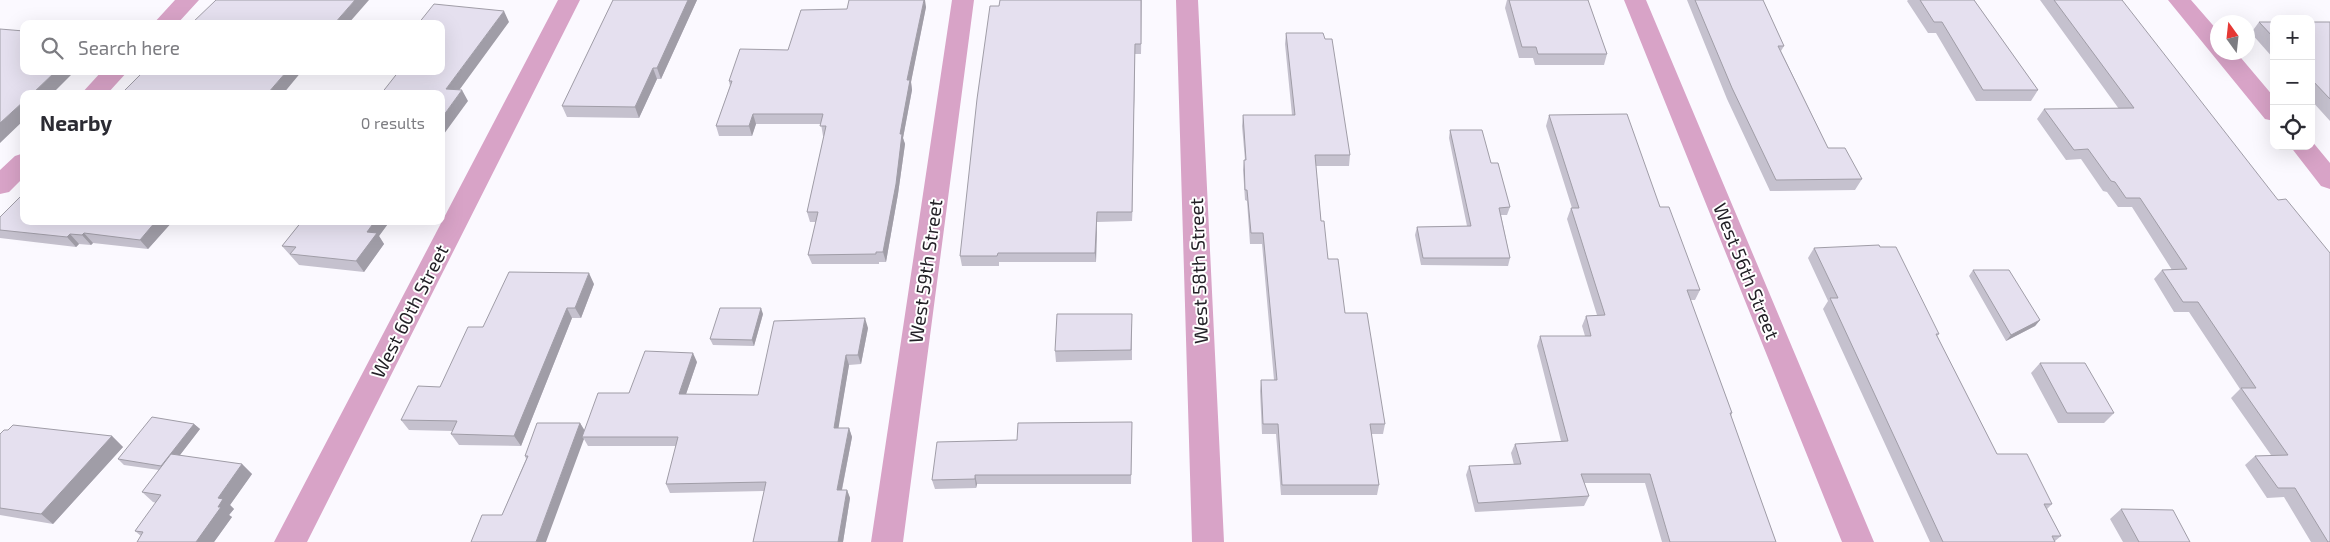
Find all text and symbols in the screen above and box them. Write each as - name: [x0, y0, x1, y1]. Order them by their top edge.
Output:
- north arrow: [2210, 15, 2255, 60]
- map controls: [2270, 15, 2315, 150]
- button: +: [2270, 15, 2315, 60]
- search box: [20, 20, 445, 75]
- icon: search: [38, 34, 66, 62]
- text: Search here: [78, 36, 180, 59]
- button: −: [2270, 60, 2315, 105]
- button: locate: [2270, 105, 2315, 150]
- text: Nearby: [40, 110, 112, 135]
- text: 0 results: [361, 113, 425, 132]
- street label: West 59th Street: [903, 197, 947, 345]
- street label: West 58th Street: [1184, 198, 1212, 344]
- street label: West 56th Street: [1709, 199, 1785, 343]
- street label: West 60th Street: [365, 240, 453, 382]

